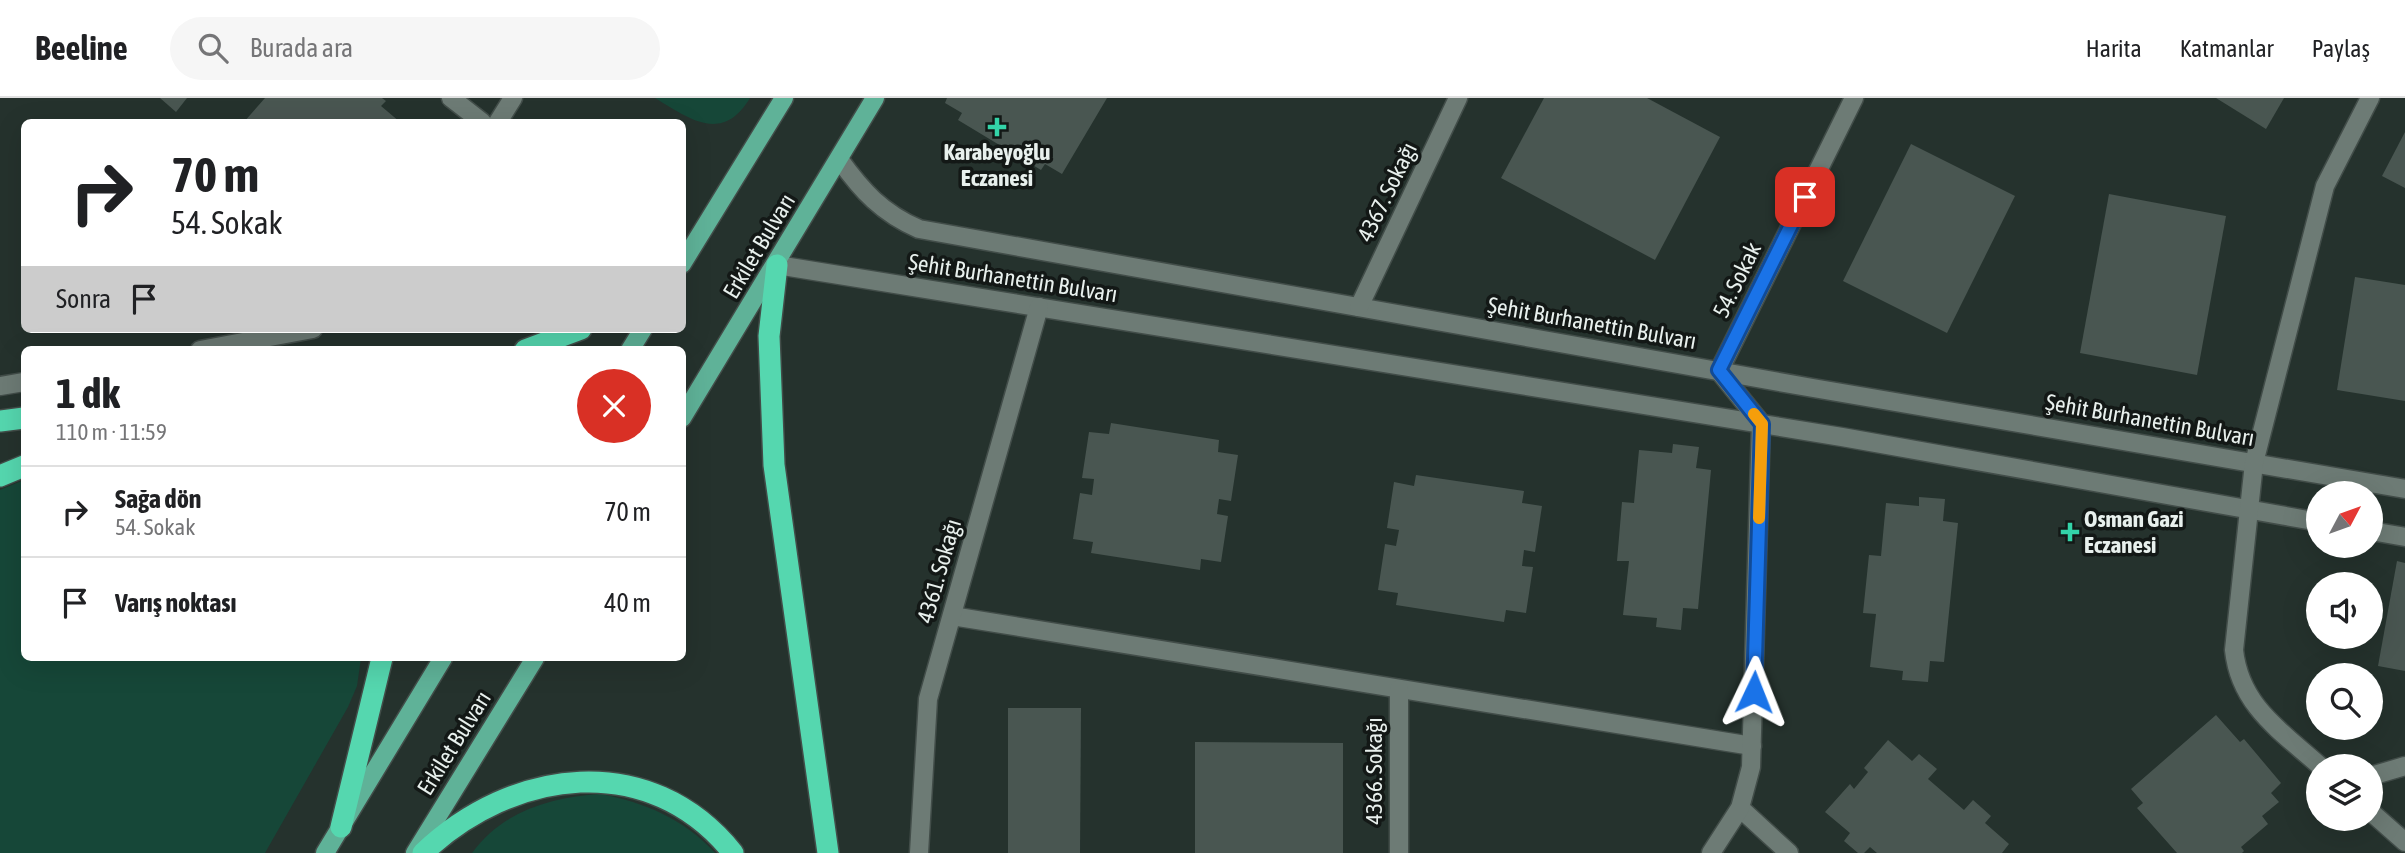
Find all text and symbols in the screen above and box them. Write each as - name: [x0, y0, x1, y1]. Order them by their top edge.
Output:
- search box: [170, 17, 660, 80]
- text: Beeline: [35, 29, 128, 67]
- icon: search: [194, 29, 232, 67]
- text: Burada ara: [250, 33, 353, 63]
- text: Harita: [2086, 35, 2142, 62]
- text: Katmanlar: [2180, 35, 2274, 62]
- text: Paylaş: [2312, 35, 2370, 62]
- marker: Karabeyoğlu Eczanesi: [989, 119, 1005, 135]
- street label: 4367. Sokağı: [1352, 138, 1422, 246]
- place label: Karabeyoğlu Eczanesi: [944, 139, 1050, 191]
- text: 70 m: [171, 146, 259, 202]
- icon: right: [56, 147, 147, 238]
- pin: [1775, 167, 1835, 227]
- icon: arrive: [1786, 178, 1824, 216]
- street label: Erkilet Bulvarı: [718, 189, 800, 303]
- text: 54. Sokak: [171, 204, 283, 241]
- street label: 54. Sokak: [1708, 238, 1766, 322]
- street label: Şehit Burhanettin Bulvarı: [907, 249, 1119, 307]
- icon: arrive: [125, 280, 163, 318]
- text: Sonra: [56, 284, 111, 314]
- street label: Şehit Burhanettin Bulvarı: [1486, 292, 1698, 354]
- text: 1 dk: [56, 369, 120, 417]
- button: close: [577, 369, 651, 443]
- street label: Şehit Burhanettin Bulvarı: [2044, 389, 2256, 451]
- text: 110 m · 11:59: [56, 419, 167, 445]
- north arrow: [2306, 481, 2384, 558]
- map controls: [2306, 481, 2383, 831]
- text: Sağa dön: [115, 484, 201, 514]
- icon: right: [56, 493, 94, 531]
- text: 70 m: [604, 497, 651, 527]
- place label: Osman Gazi Eczanesi: [2084, 506, 2184, 558]
- text: 54. Sokak: [115, 514, 195, 540]
- street label: 4361. Sokağı: [912, 516, 966, 626]
- marker: Osman Gazi Eczanesi: [2062, 524, 2078, 540]
- button: sound: [2306, 572, 2383, 649]
- icon: arrive: [56, 584, 94, 622]
- text: Varış noktası: [115, 588, 236, 618]
- text: 40 m: [604, 588, 651, 618]
- position arrow: [1717, 655, 1791, 729]
- button: search: [2306, 663, 2383, 740]
- street label: Erkilet Bulvarı: [412, 686, 496, 800]
- street label: 4366. Sokağı: [1361, 718, 1387, 824]
- button: layers: [2306, 754, 2383, 831]

